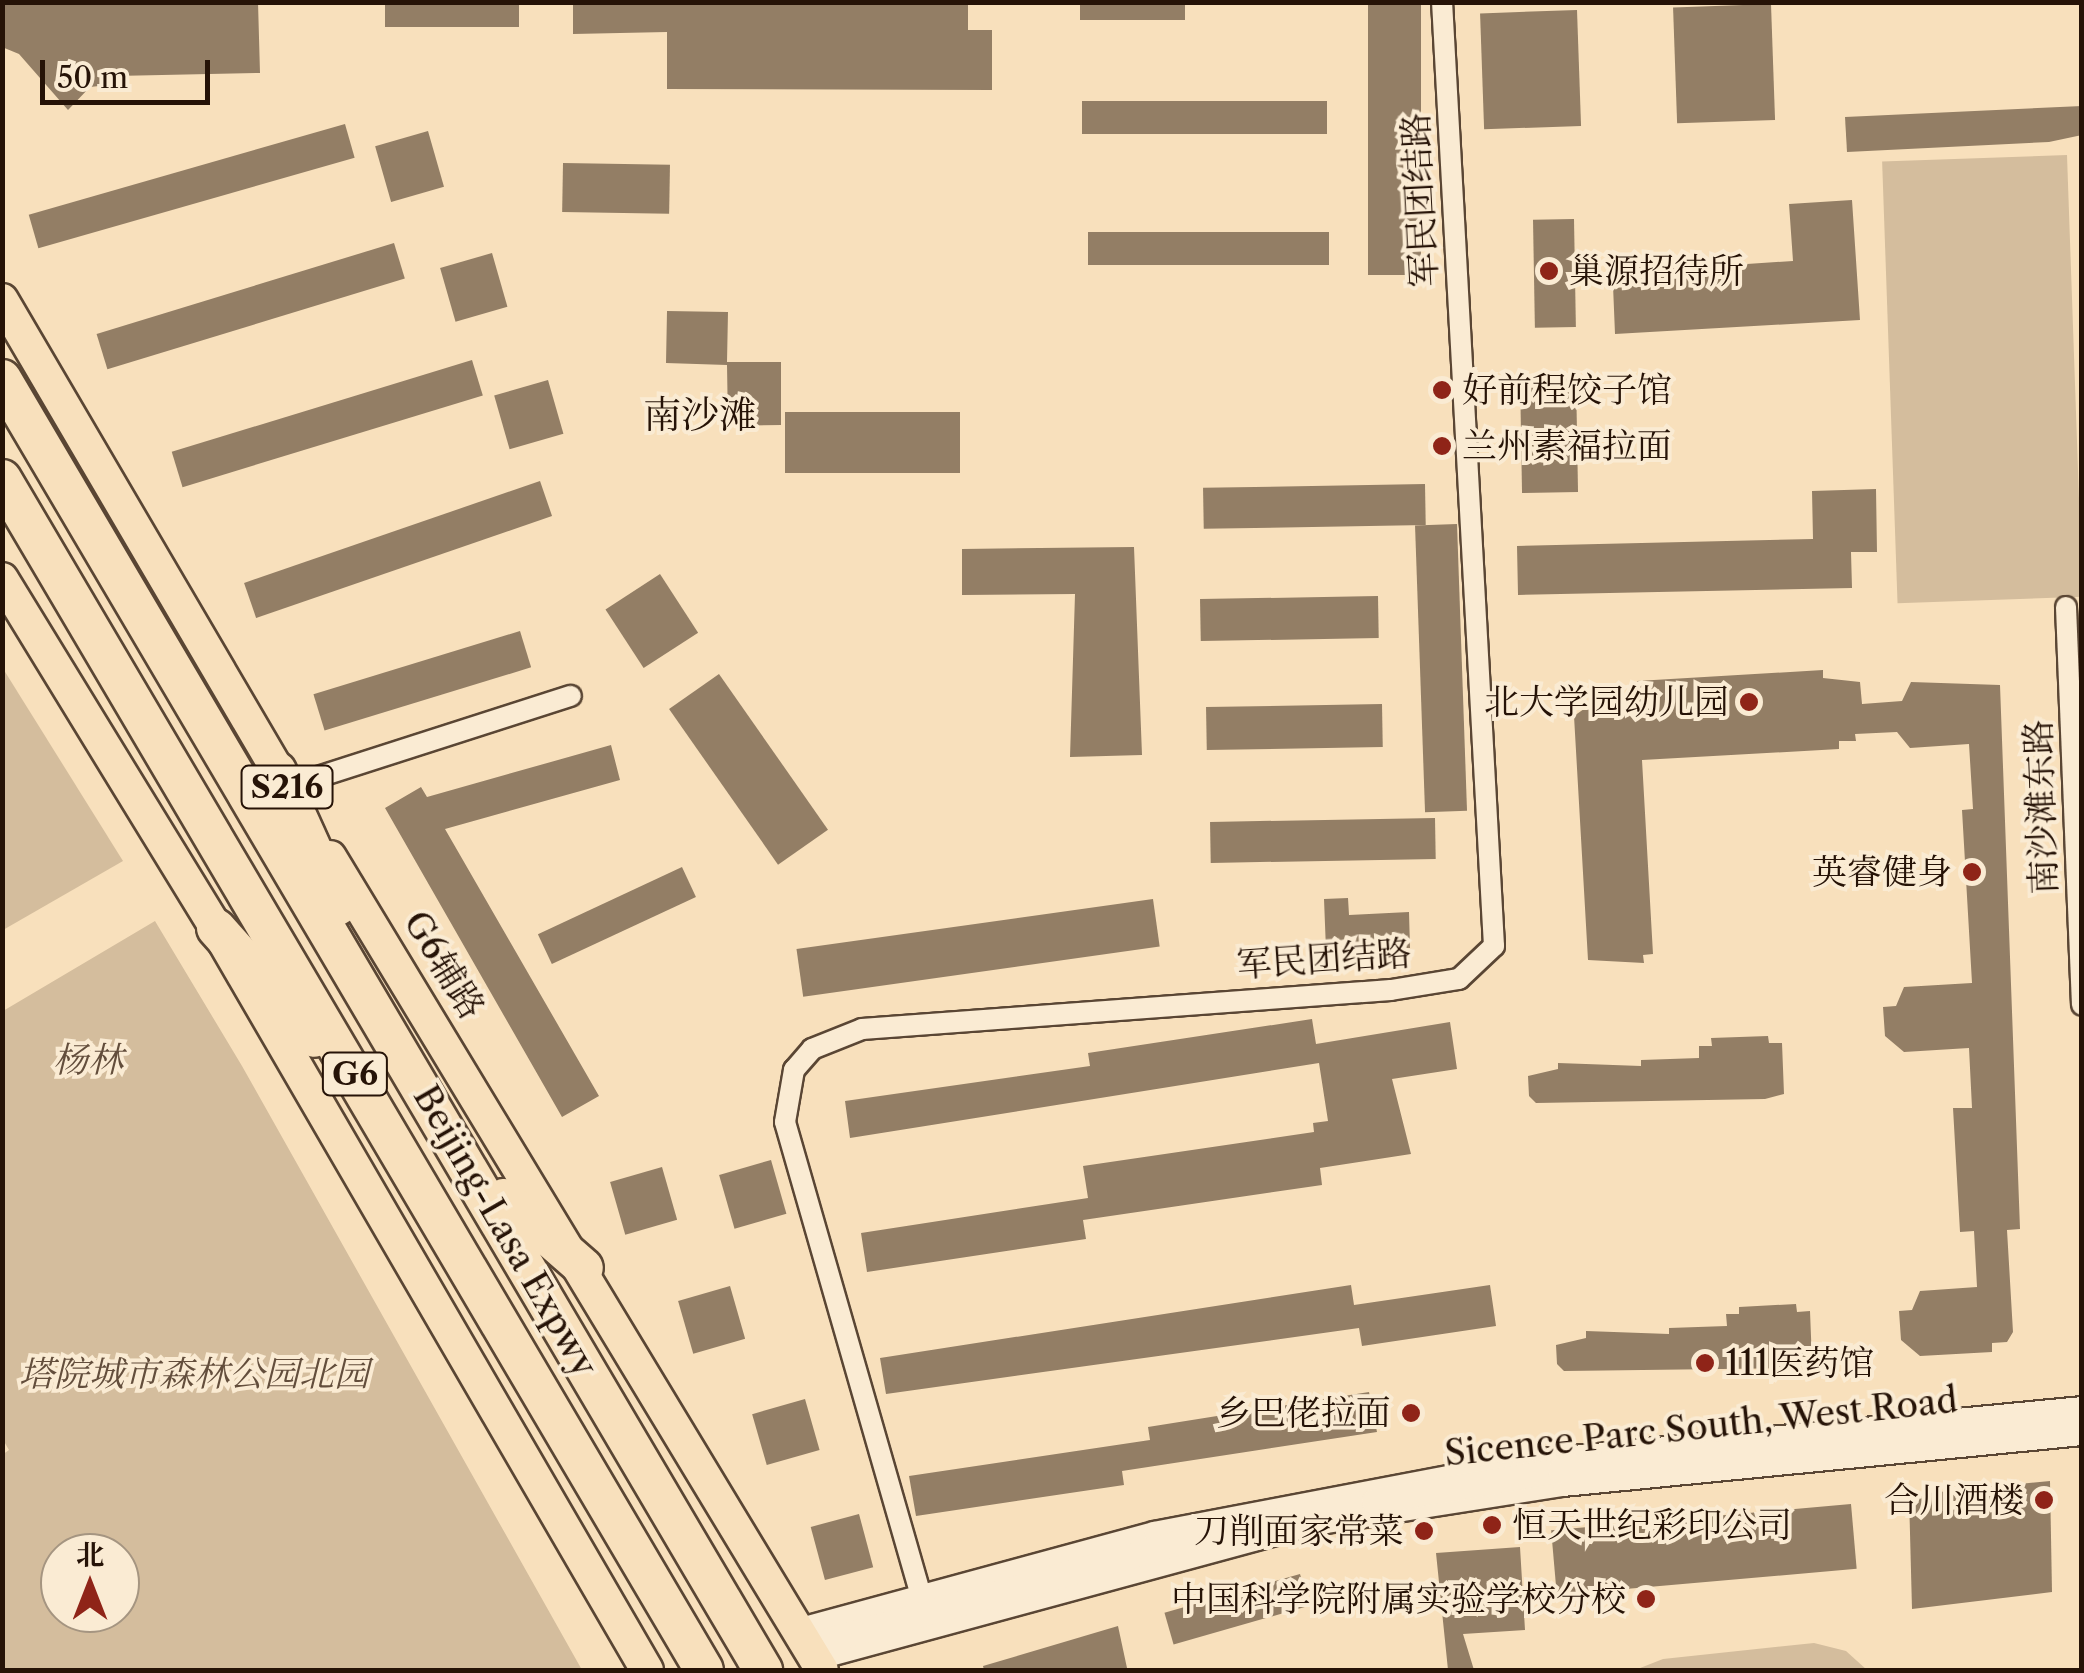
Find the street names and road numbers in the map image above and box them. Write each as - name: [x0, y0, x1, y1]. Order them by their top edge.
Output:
- street label: 军民团结路: [1394, 112, 1446, 288]
- street label: 南沙滩东路: [2017, 719, 2065, 895]
- road number: S216: [240, 760, 334, 814]
- street label: G6辅路: [395, 904, 493, 1026]
- street label: 军民团结路: [1235, 932, 1413, 986]
- road number: G6: [320, 1047, 390, 1101]
- street label: Beijing-Lasa Expwy: [404, 1078, 606, 1384]
- street label: Sicence Parc South, West Road: [1442, 1379, 1960, 1475]

